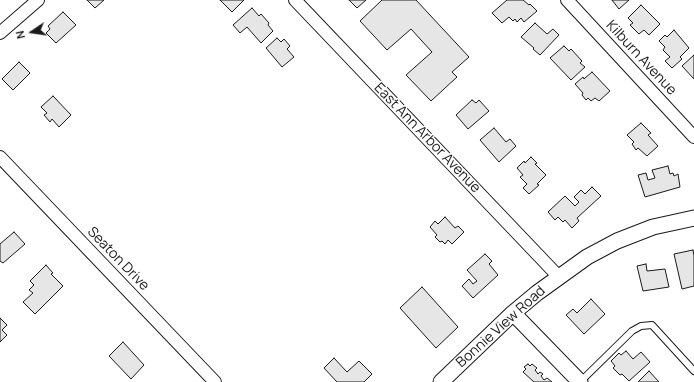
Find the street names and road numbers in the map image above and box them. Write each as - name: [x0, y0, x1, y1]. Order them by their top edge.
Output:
- street label: Kilburn Avenue: [602, 17, 680, 99]
- street label: East Ann Arbor Avenue: [370, 80, 484, 196]
- street label: Seaton Drive: [84, 224, 152, 294]
- street label: Bonnie View Road: [453, 283, 549, 371]

